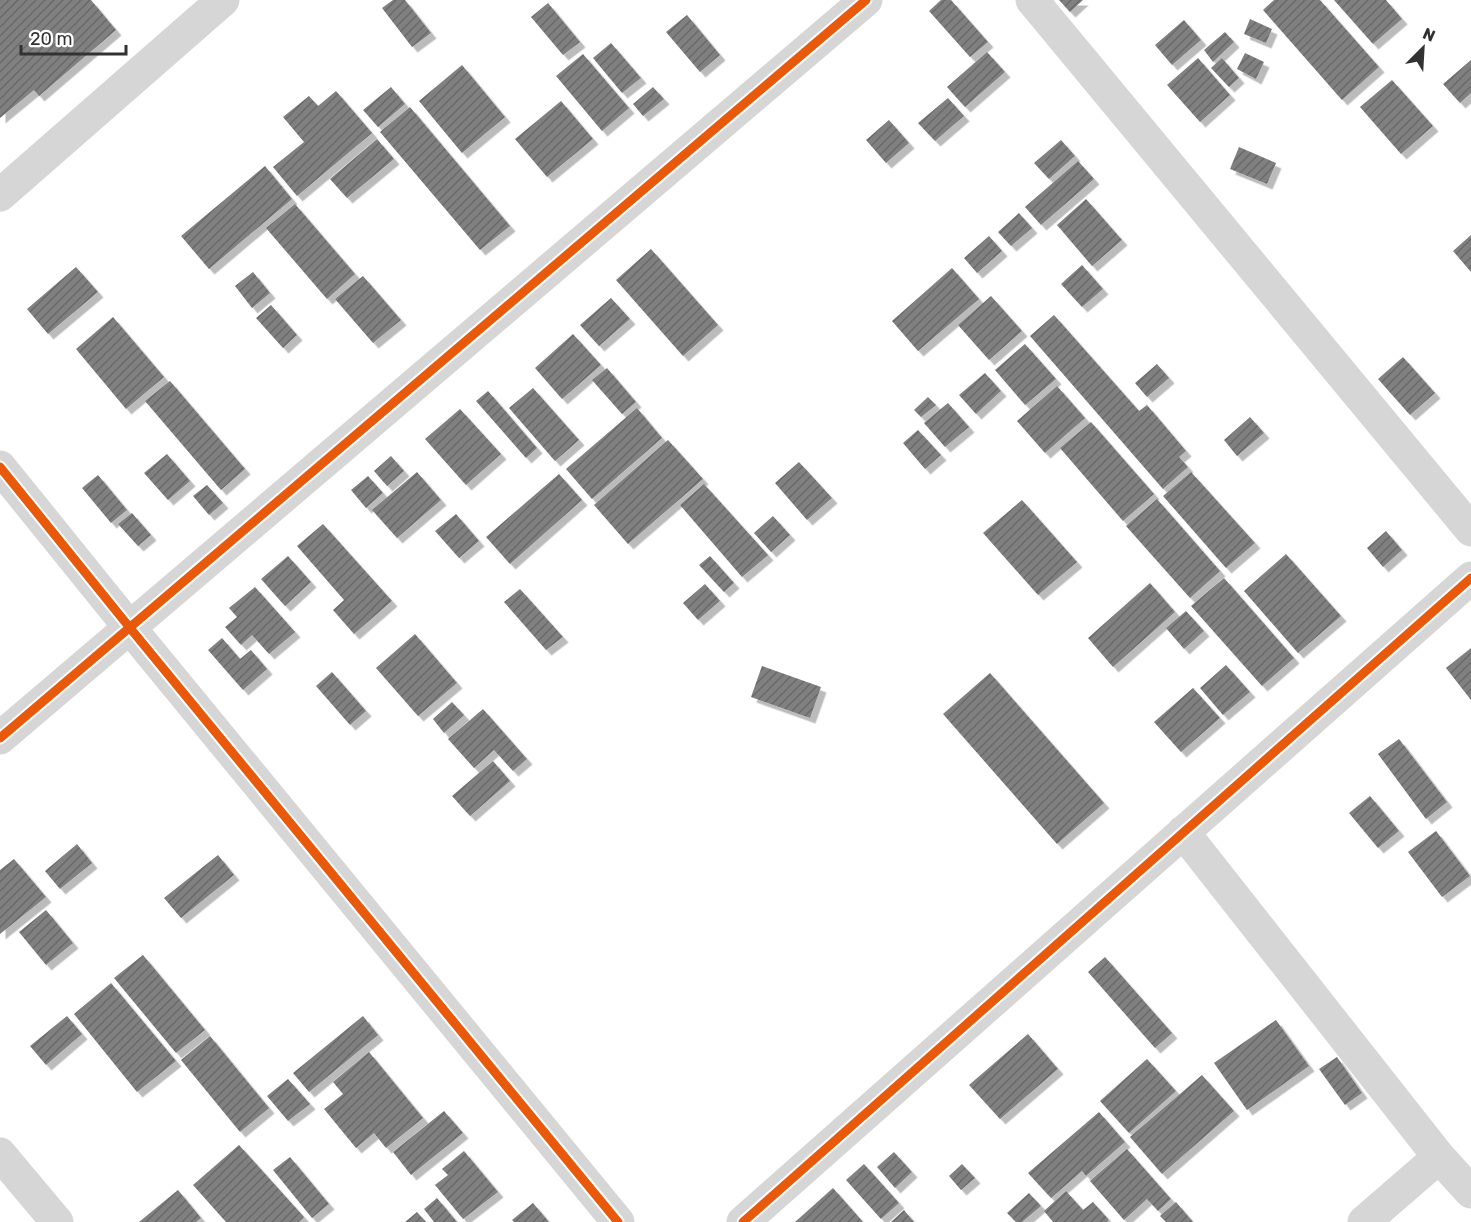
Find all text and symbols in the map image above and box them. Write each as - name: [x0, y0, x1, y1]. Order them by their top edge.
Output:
- scale bar: [21, 18, 126, 56]
- north arrow: [1393, 18, 1453, 78]
- text: N: [1420, 24, 1438, 46]
- text: 20 m: [30, 28, 72, 50]

